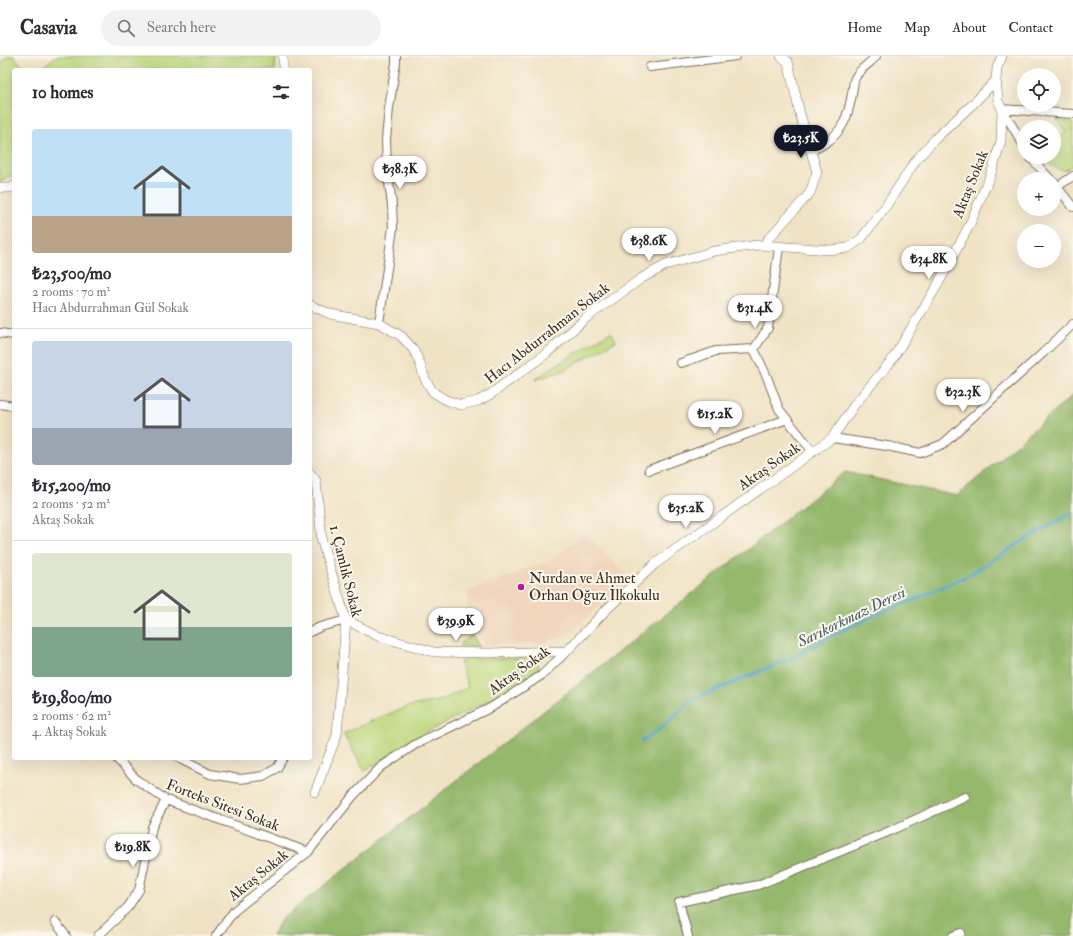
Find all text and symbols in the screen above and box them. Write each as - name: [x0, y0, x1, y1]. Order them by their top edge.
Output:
- search box: [101, 10, 381, 46]
- text: Casavia: [20, 16, 77, 40]
- icon: search: [115, 17, 137, 39]
- text: Search here: [147, 18, 216, 37]
- text: Home: [847, 19, 882, 36]
- text: Map: [904, 19, 930, 36]
- text: About: [952, 19, 986, 36]
- text: Contact: [1008, 19, 1053, 36]
- map controls: [1017, 68, 1061, 268]
- button: locate: [1017, 68, 1061, 112]
- icon: filters: [270, 81, 292, 103]
- text: 10 homes: [32, 82, 93, 103]
- button: layers: [1017, 120, 1061, 164]
- pin: ₺23.5K: [768, 125, 834, 159]
- text: ₺23.5K: [783, 130, 819, 146]
- street label: Aktaş Sokak: [948, 147, 993, 222]
- icon: home: [126, 155, 198, 227]
- pin: ₺38.3K: [367, 156, 433, 190]
- text: ₺38.3K: [382, 161, 418, 177]
- button: +: [1017, 172, 1061, 216]
- button: −: [1017, 224, 1061, 268]
- pin: ₺38.6K: [616, 228, 682, 262]
- text: ₺38.6K: [631, 233, 667, 249]
- pin: ₺34.8K: [896, 246, 962, 280]
- text: ₺34.8K: [910, 251, 948, 267]
- text: ₺23,500/mo: [32, 263, 111, 284]
- street label: Hacı Abdurrahman Sokak: [481, 279, 614, 388]
- text: 2 rooms · 70 m²: [32, 284, 110, 300]
- pin: ₺31.4K: [722, 295, 788, 329]
- text: Hacı Abdurrahman Gül Sokak: [32, 300, 189, 316]
- text: ₺31.4K: [737, 300, 773, 316]
- icon: home: [126, 367, 198, 439]
- pin: ₺32.3K: [930, 379, 996, 413]
- text: ₺32.3K: [945, 384, 981, 400]
- pin: ₺15.2K: [682, 401, 748, 435]
- text: ₺15.2K: [697, 406, 733, 422]
- street label: Aktaş Sokak: [734, 438, 804, 495]
- text: ₺15,200/mo: [32, 475, 111, 496]
- pin: ₺35.2K: [653, 495, 719, 529]
- text: 2 rooms · 52 m²: [32, 496, 110, 512]
- text: ₺35.2K: [668, 500, 704, 516]
- text: Aktaş Sokak: [32, 512, 94, 528]
- street label: 1. Çamlık Sokak: [325, 523, 366, 619]
- place label: Nurdan ve Ahmet Orhan Oğuz İlkokulu: [529, 569, 660, 605]
- icon: home: [126, 579, 198, 651]
- marker: Nurdan ve Ahmet Orhan Oğuz İlkokulu: [516, 582, 526, 592]
- water label: Sarıkorkmaz Deresi: [793, 582, 909, 652]
- pin: ₺39.9K: [423, 608, 489, 642]
- text: ₺39.9K: [437, 613, 475, 629]
- street label: Aktaş Sokak: [484, 642, 554, 700]
- text: ₺19,800/mo: [32, 687, 112, 708]
- text: 2 rooms · 62 m²: [32, 708, 111, 724]
- text: 4. Aktaş Sokak: [32, 724, 107, 740]
- street label: Forteks Sitesi Sokak: [163, 775, 282, 836]
- pin: ₺19.8K: [100, 834, 166, 868]
- text: ₺19.8K: [115, 839, 151, 855]
- street label: Aktaş Sokak: [224, 845, 292, 906]

